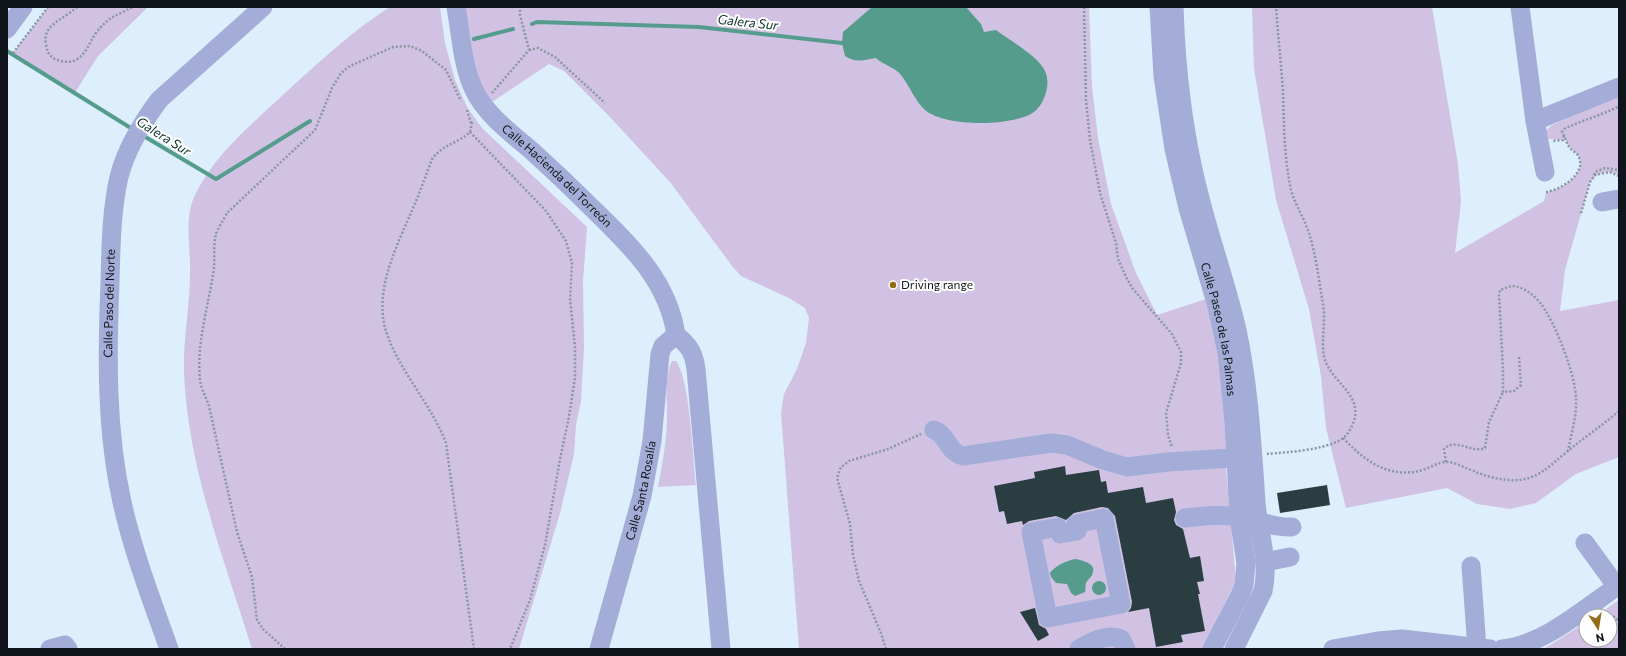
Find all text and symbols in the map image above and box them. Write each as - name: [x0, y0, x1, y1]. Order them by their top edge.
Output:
- water label: Galera Sur: [717, 11, 780, 33]
- water label: Galera Sur: [134, 113, 195, 159]
- street label: Calle Hacienda del Torreón: [500, 121, 615, 230]
- street label: Calle Paso del Norte: [100, 249, 117, 358]
- street label: Calle Paseo de las Palmas: [1199, 261, 1239, 397]
- place label: Driving range: [901, 277, 973, 291]
- marker: Driving range: [888, 280, 898, 290]
- street label: Calle Santa Rosalía: [622, 439, 658, 542]
- north arrow: [1578, 608, 1618, 648]
- text: N: [1595, 631, 1606, 645]

